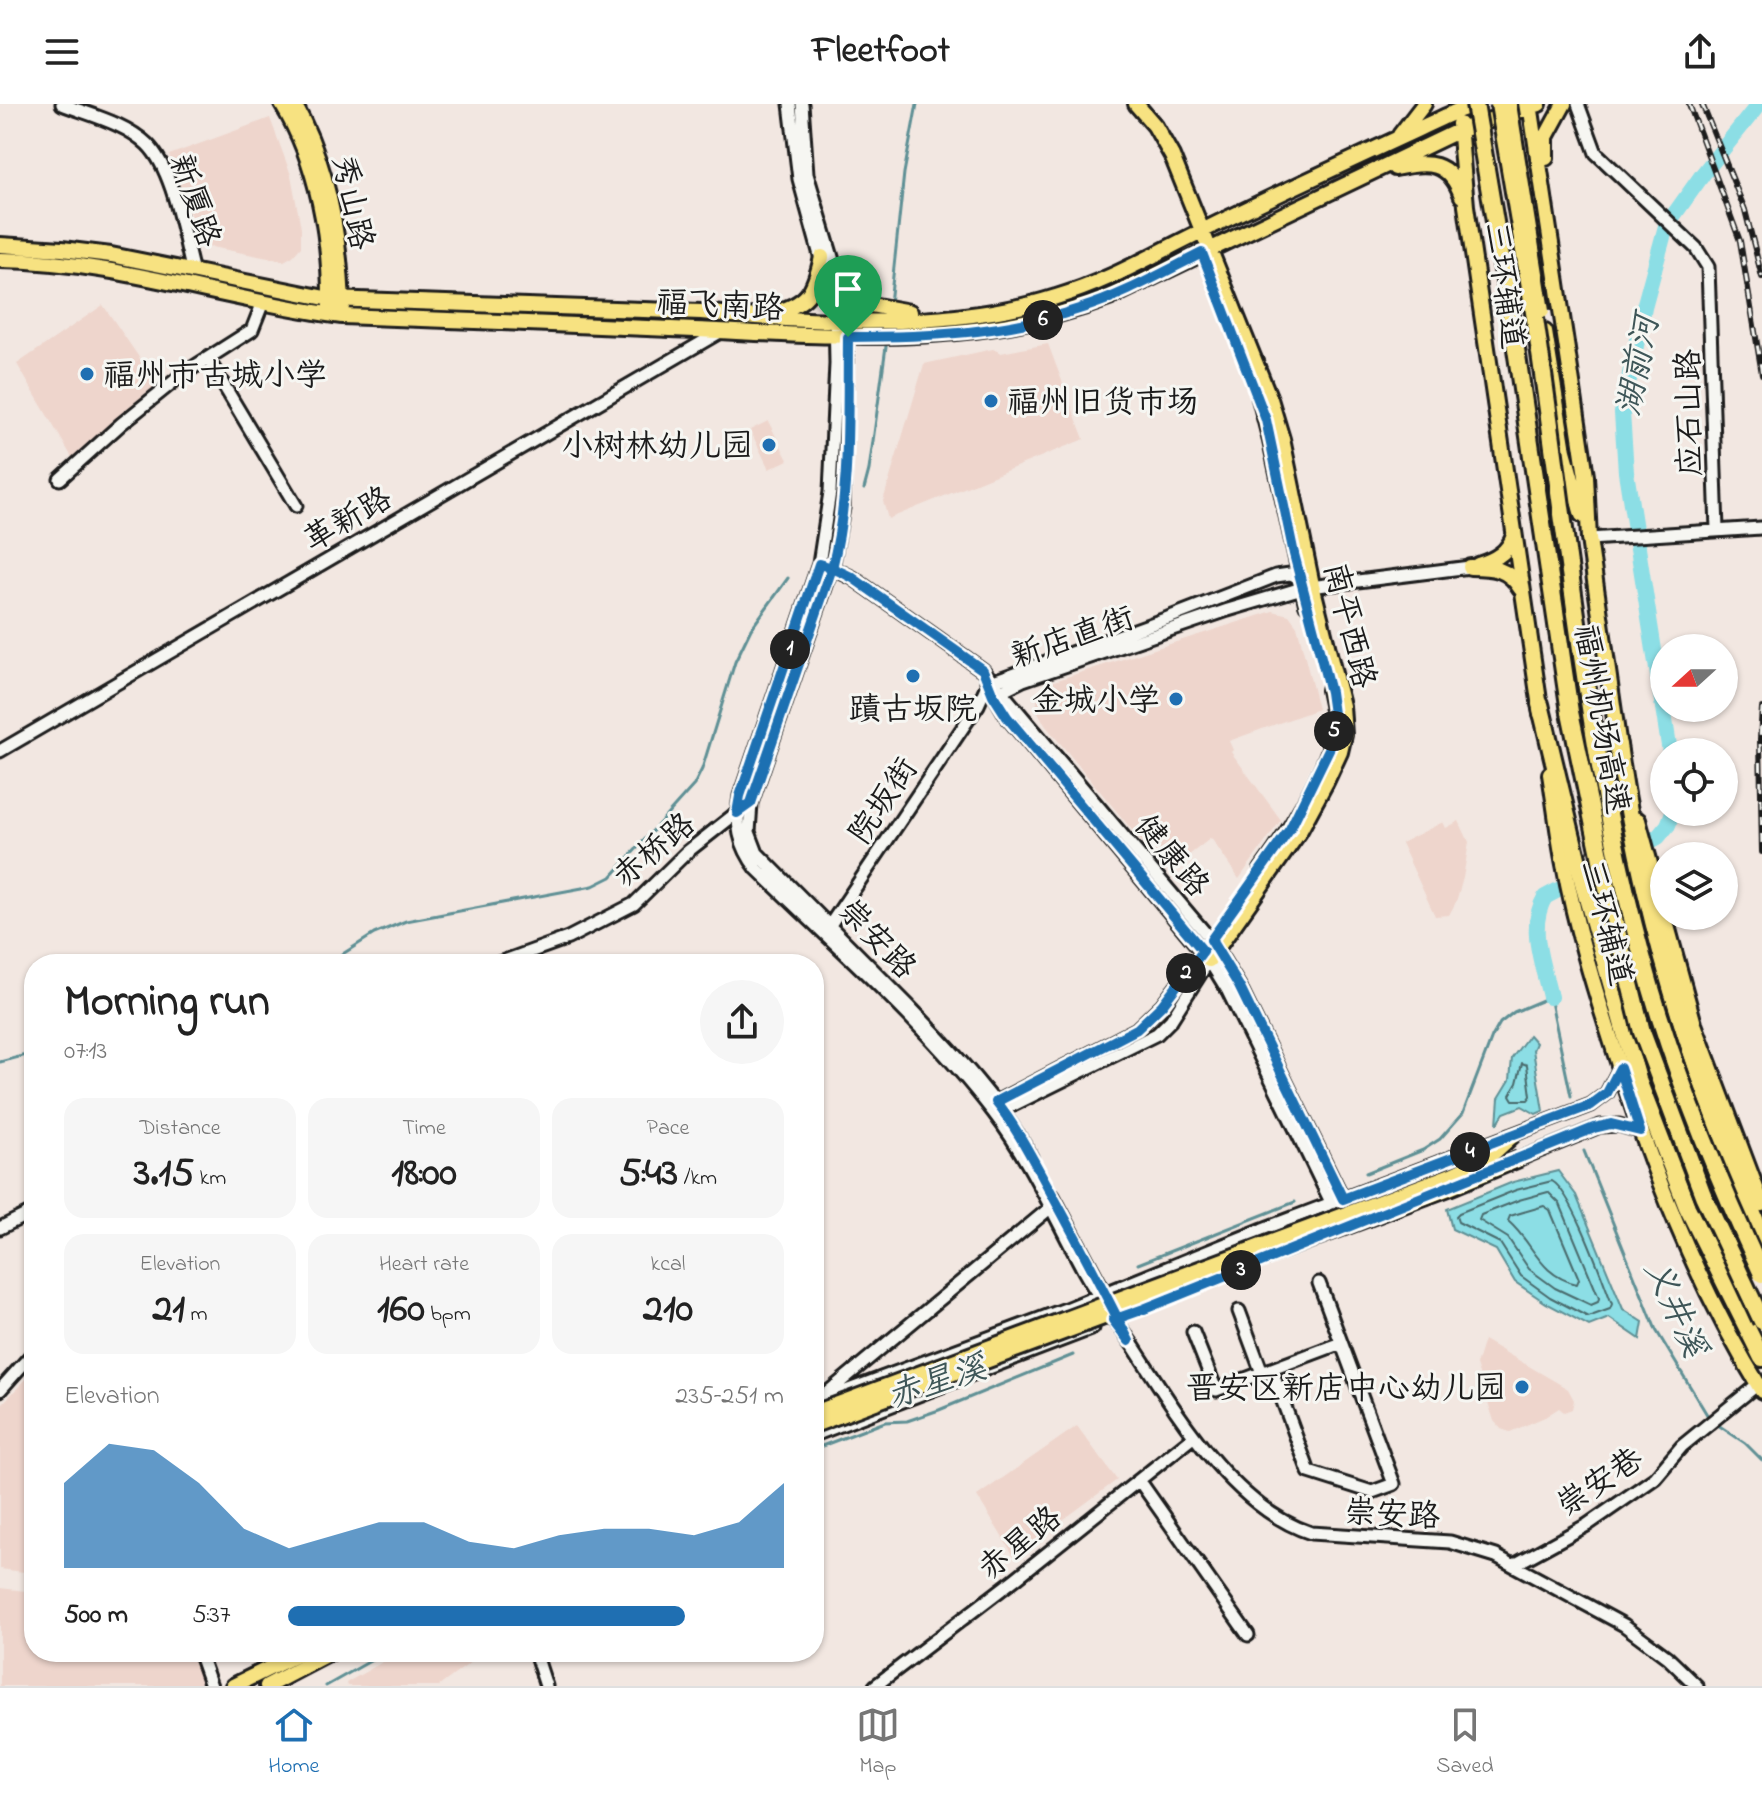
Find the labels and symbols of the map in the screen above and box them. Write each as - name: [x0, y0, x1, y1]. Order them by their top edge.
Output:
- street label: 新厦路: [155, 148, 231, 254]
- street label: 秀山路: [318, 151, 384, 255]
- street label: 三环辅道: [1470, 219, 1535, 352]
- pin: [814, 255, 882, 337]
- street label: 福飞南路: [655, 281, 785, 334]
- pin: 6: [1023, 300, 1063, 340]
- water label: 湖前河: [1606, 306, 1675, 421]
- street label: 应石山路: [1667, 349, 1716, 477]
- place label: 福州市古城小学: [103, 354, 327, 401]
- marker: 福州市古城小学: [78, 365, 96, 383]
- place label: 福州旧货市场: [1007, 381, 1199, 428]
- marker: 福州旧货市场: [982, 392, 1000, 410]
- place label: 小树林幼儿园: [561, 425, 753, 472]
- marker: 小树林幼儿园: [760, 436, 778, 454]
- street label: 革新路: [295, 477, 402, 565]
- street label: 南平西路: [1309, 558, 1386, 694]
- street label: 新店直街: [1005, 596, 1141, 682]
- street label: 福州机场高速: [1560, 621, 1639, 818]
- pin: 1: [770, 629, 810, 669]
- north arrow: [1650, 634, 1738, 722]
- marker: 蹟古坂院: [904, 667, 922, 685]
- place label: 金城小学: [1032, 679, 1160, 726]
- place label: 蹟古坂院: [849, 688, 977, 735]
- marker: 金城小学: [1167, 690, 1185, 708]
- pin: 5: [1314, 711, 1354, 751]
- street label: 院坂街: [839, 749, 931, 855]
- street label: 赤桥路: [603, 803, 707, 901]
- street label: 健康路: [1121, 805, 1219, 909]
- street label: 三环辅道: [1566, 855, 1643, 991]
- street label: 崇安路: [825, 890, 926, 991]
- pin: 2: [1166, 953, 1206, 993]
- pin: 4: [1450, 1132, 1490, 1172]
- pin: 3: [1221, 1250, 1261, 1290]
- water label: 义井溪: [1629, 1253, 1718, 1368]
- water label: 赤星溪: [881, 1344, 995, 1423]
- place label: 晋安区新店中心幼儿园: [1186, 1367, 1506, 1414]
- marker: 晋安区新店中心幼儿园: [1513, 1378, 1531, 1396]
- street label: 崇安巷: [1548, 1438, 1654, 1530]
- street label: 崇安路: [1343, 1491, 1441, 1542]
- street label: 赤星路: [969, 1496, 1073, 1593]

